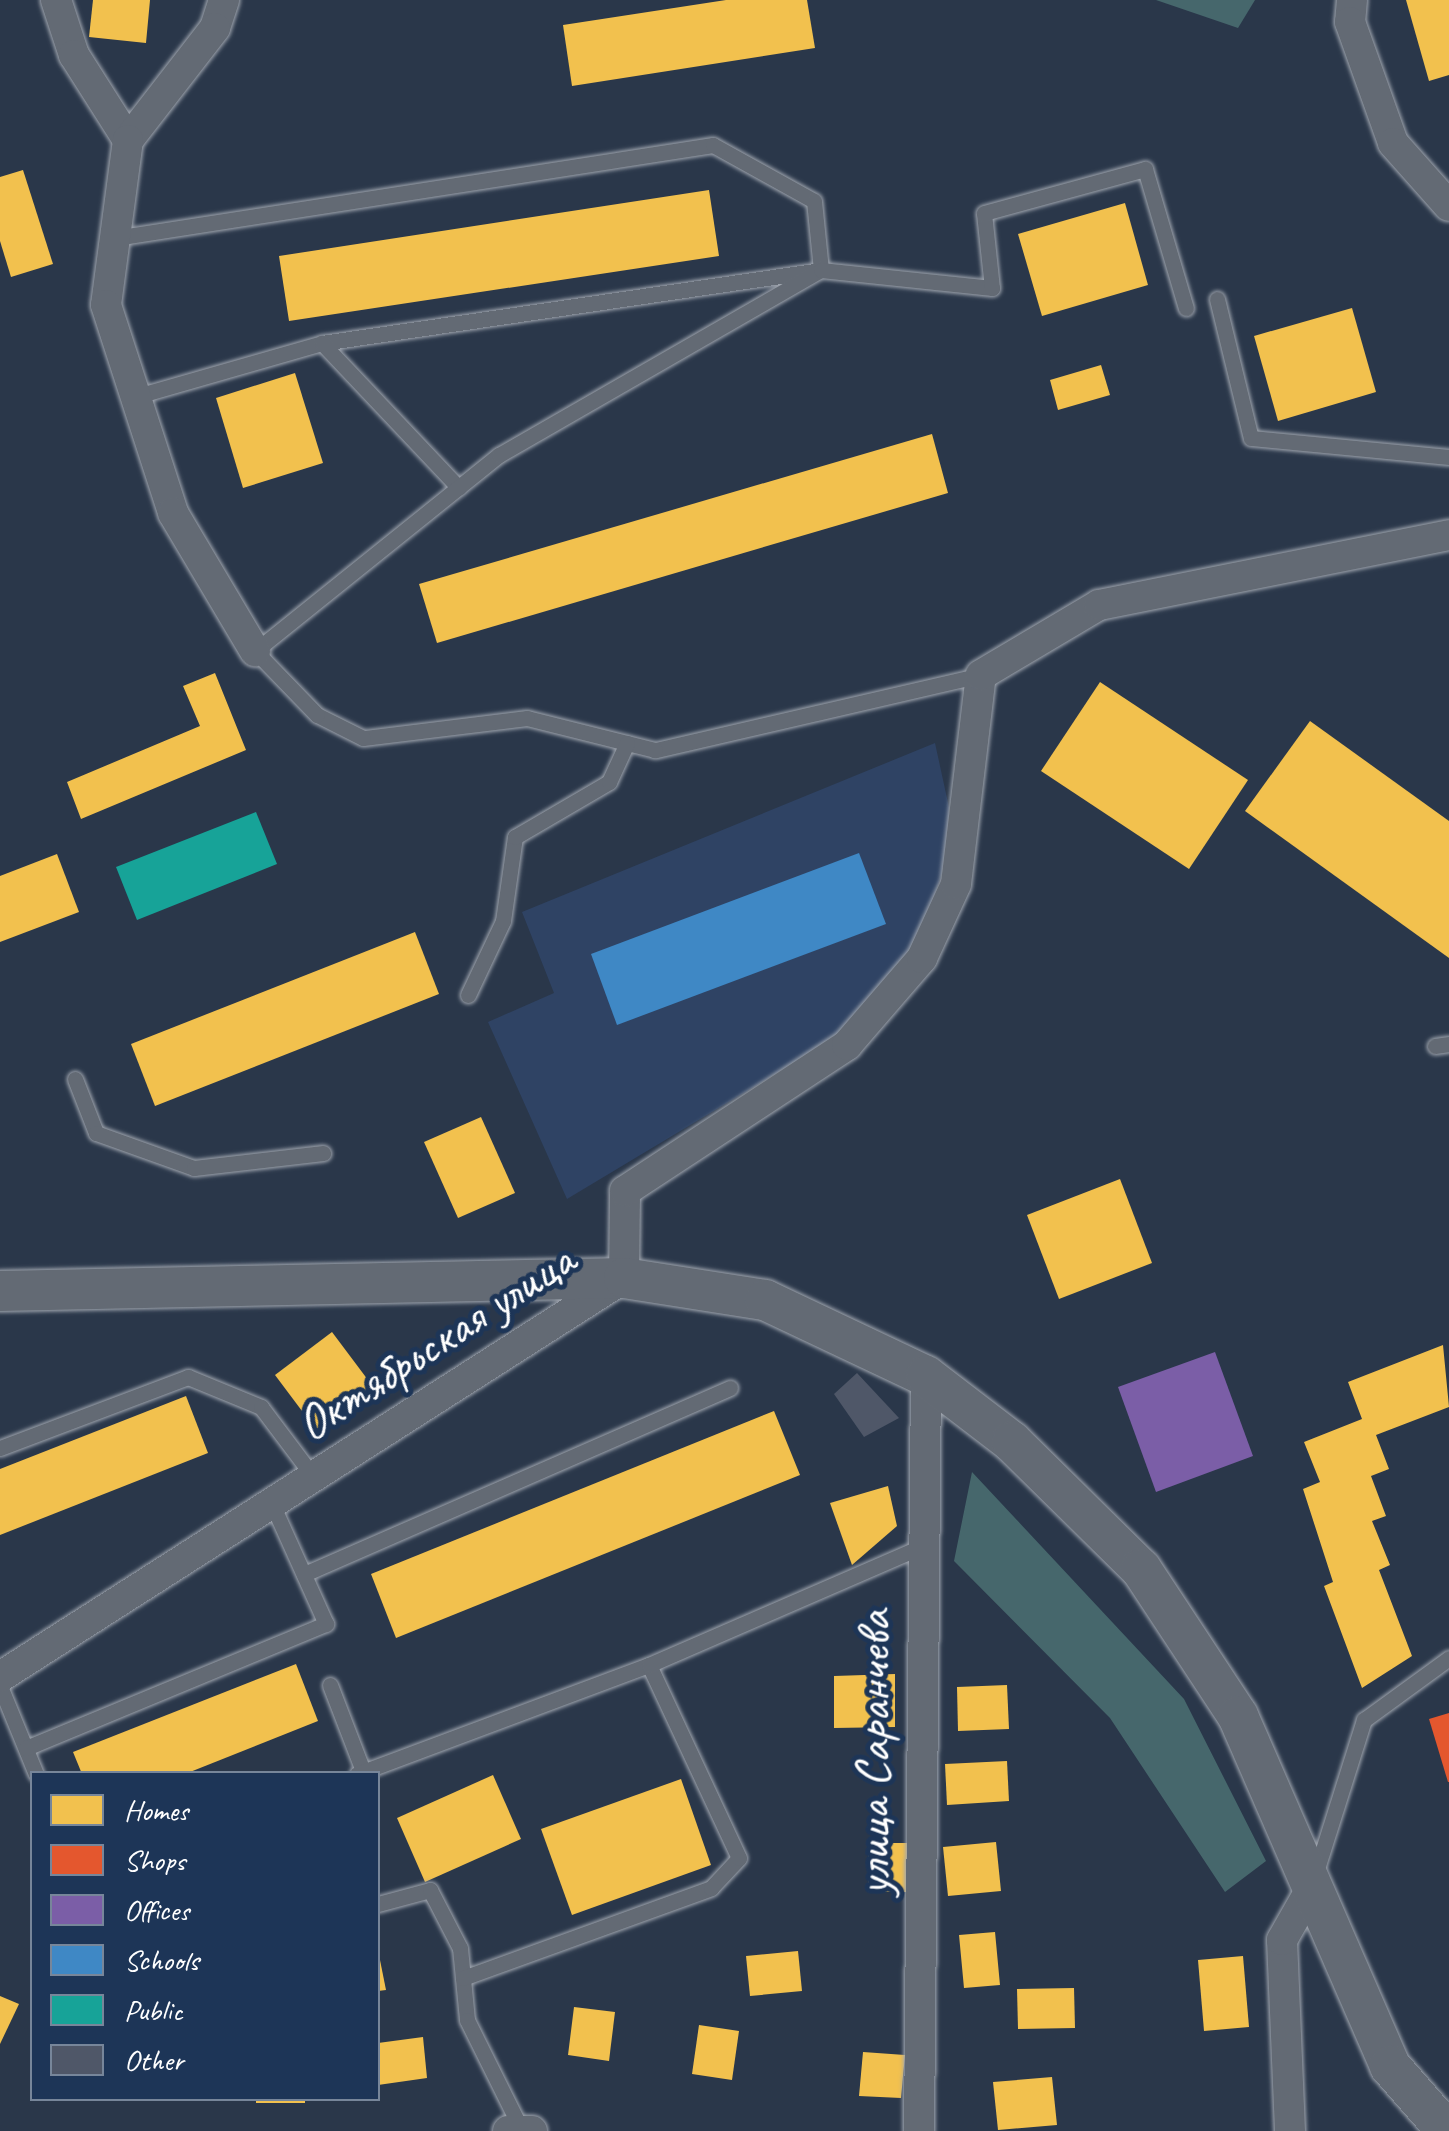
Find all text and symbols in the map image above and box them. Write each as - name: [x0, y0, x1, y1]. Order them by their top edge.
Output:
- street label: Октябрьская улица: [284, 1229, 586, 1455]
- street label: улица Саранчева: [843, 1612, 903, 1894]
- legend: [30, 1771, 380, 2101]
- text: Homes: [124, 1791, 188, 1829]
- text: Shops: [124, 1841, 185, 1879]
- text: Offices: [124, 1891, 189, 1929]
- text: Schools: [124, 1941, 199, 1979]
- text: Public: [124, 1991, 183, 2029]
- text: Other: [124, 2041, 184, 2079]

